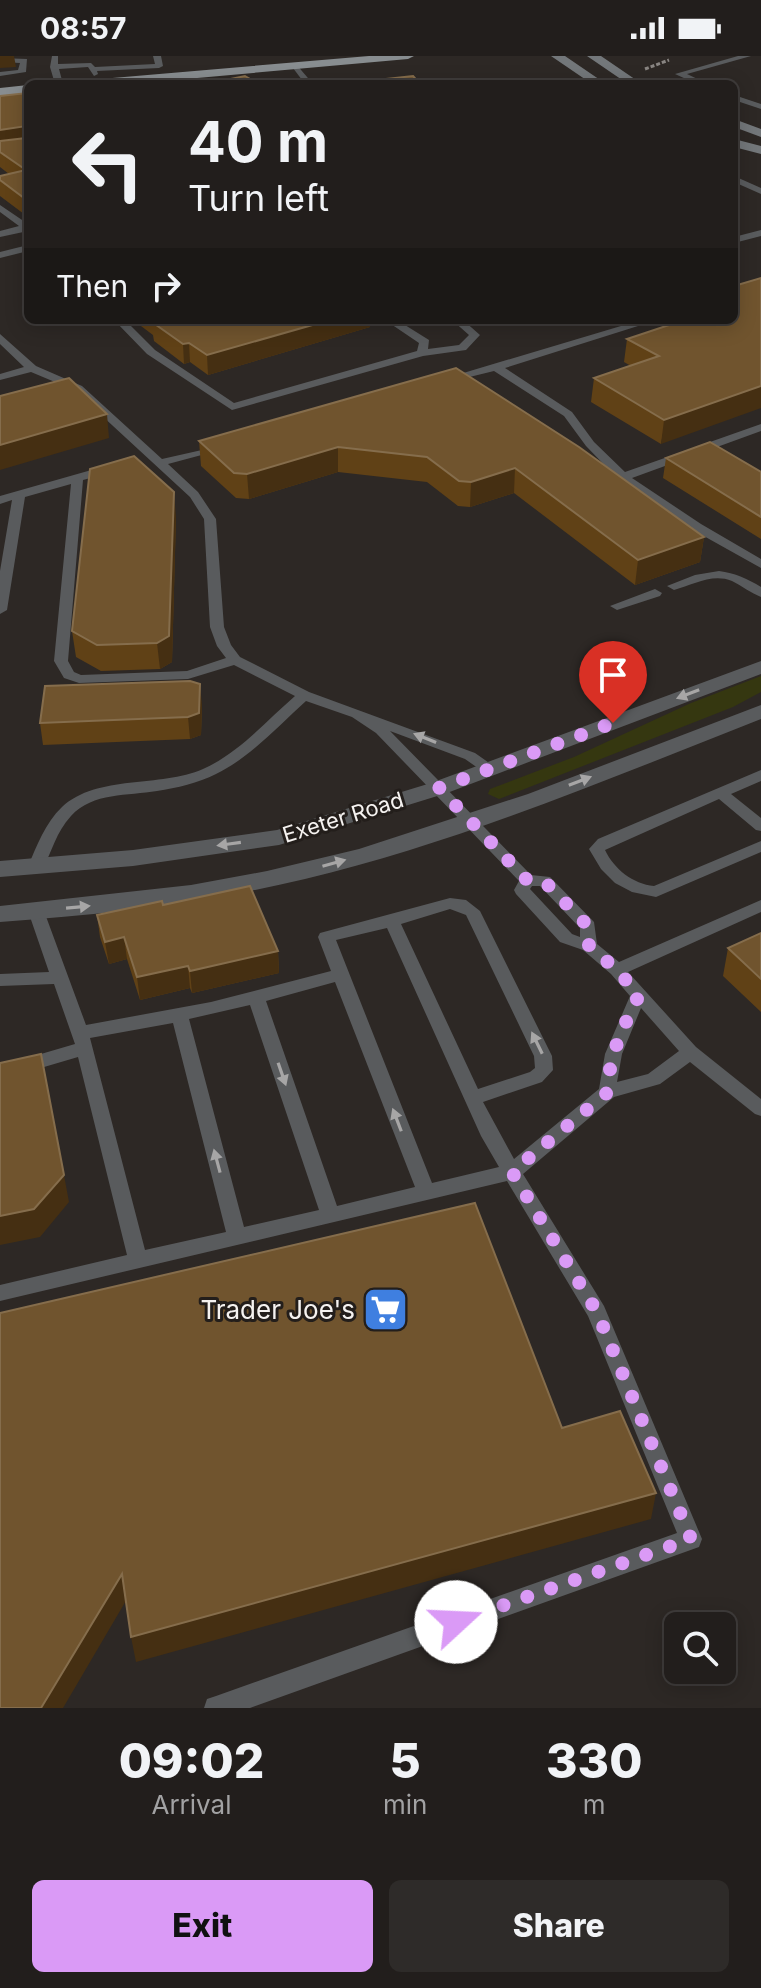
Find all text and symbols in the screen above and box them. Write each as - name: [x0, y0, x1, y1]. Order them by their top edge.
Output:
- text: 08:57: [40, 10, 126, 46]
- text: 40 m: [188, 108, 328, 176]
- icon: left: [56, 112, 160, 216]
- text: Turn left: [188, 176, 329, 220]
- icon: right: [144, 264, 188, 308]
- text: Then: [56, 268, 128, 304]
- pin: [579, 641, 647, 723]
- icon: arrive: [591, 653, 635, 697]
- one-way arrow: [676, 688, 700, 701]
- one-way arrow: [413, 731, 437, 744]
- one-way arrow: [568, 774, 592, 787]
- street label: Exeter Road: [279, 786, 407, 848]
- one-way arrow: [216, 838, 241, 851]
- one-way arrow: [322, 856, 346, 869]
- one-way arrow: [66, 901, 91, 914]
- one-way arrow: [530, 1031, 544, 1055]
- one-way arrow: [276, 1062, 288, 1086]
- one-way arrow: [391, 1108, 404, 1132]
- one-way arrow: [211, 1148, 223, 1173]
- supermarket icon: Trader Joe's: [362, 1285, 410, 1333]
- place label: Trader Joe's: [200, 1294, 355, 1325]
- position arrow: [414, 1580, 498, 1664]
- map controls: [664, 1612, 736, 1684]
- button: search: [664, 1612, 736, 1684]
- text: 09:02: [119, 1731, 264, 1790]
- text: 5: [390, 1731, 421, 1790]
- text: 330: [546, 1731, 642, 1790]
- text: Arrival: [151, 1789, 232, 1820]
- text: min: [383, 1789, 427, 1820]
- text: m: [583, 1789, 606, 1820]
- button: Exit: [32, 1880, 373, 1972]
- button: Share: [389, 1880, 729, 1972]

